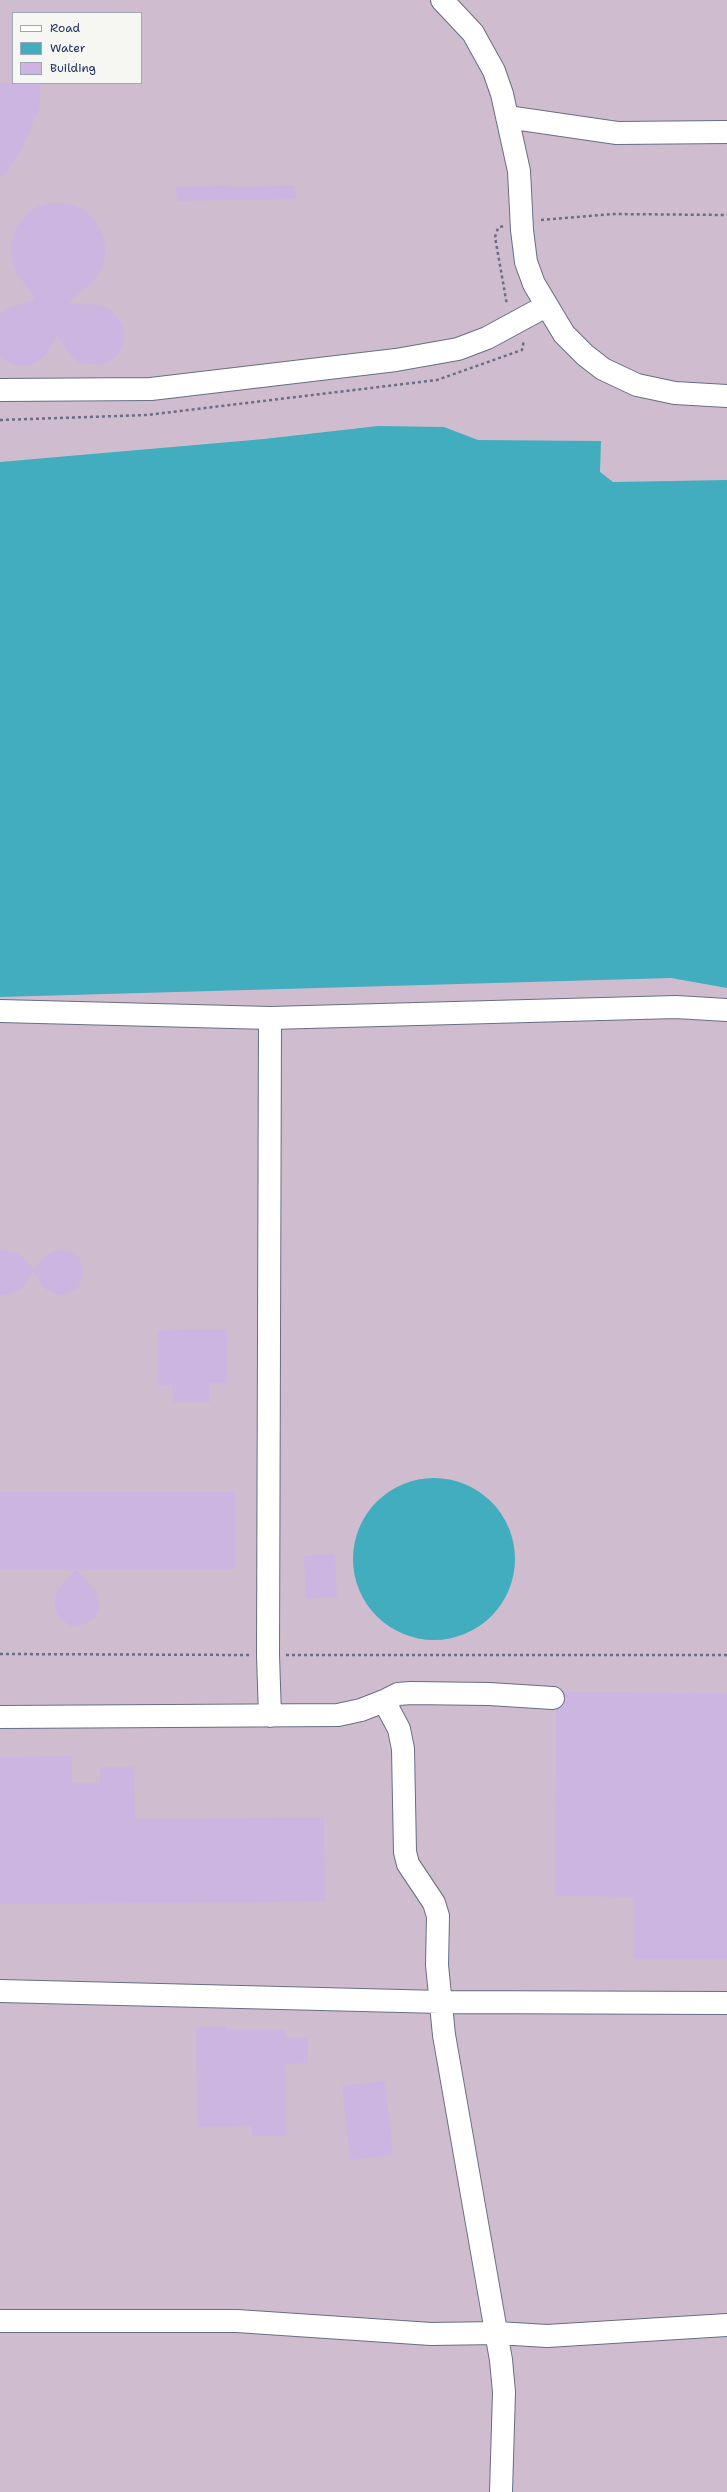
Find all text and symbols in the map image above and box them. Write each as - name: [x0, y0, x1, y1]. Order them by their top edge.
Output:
- legend: [12, 12, 142, 84]
- text: Road: [50, 20, 80, 36]
- text: Water: [50, 40, 85, 56]
- text: Building: [50, 60, 96, 76]

